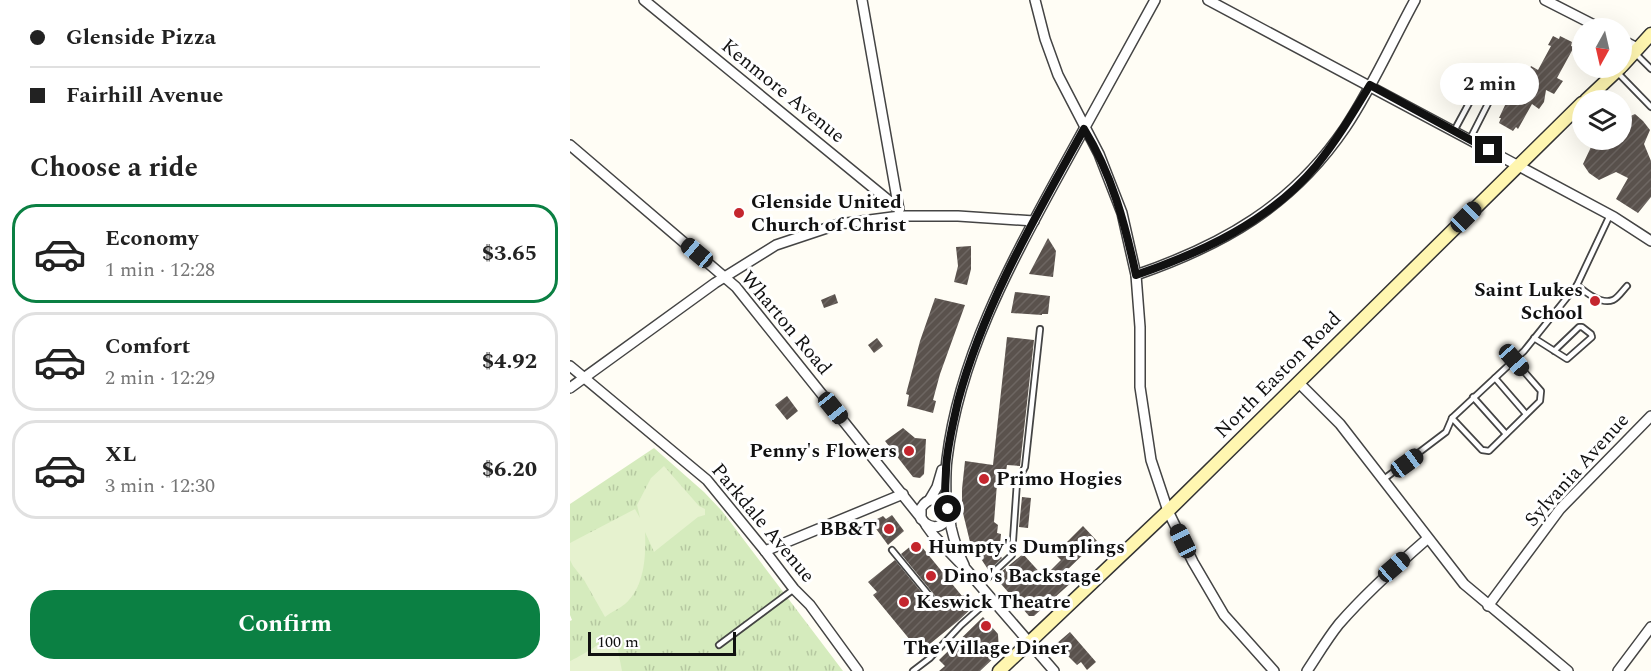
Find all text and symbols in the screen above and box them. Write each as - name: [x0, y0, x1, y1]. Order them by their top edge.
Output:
- north arrow: [1572, 18, 1632, 78]
- map controls: [1572, 18, 1632, 150]
- text: Glenside Pizza: [66, 21, 216, 54]
- street label: Kenmore Avenue: [715, 32, 851, 150]
- callout: 2 min: [1440, 63, 1538, 105]
- text: 2 min: [1463, 69, 1516, 99]
- text: Fairhill Avenue: [66, 79, 223, 112]
- button: layers: [1572, 90, 1632, 150]
- route end: [1475, 136, 1502, 163]
- text: Choose a ride: [30, 147, 198, 189]
- place label: Glenside United Church of Christ: [751, 187, 906, 240]
- car: [1447, 198, 1485, 236]
- marker: Glenside United Church of Christ: [732, 206, 746, 220]
- text: Economy: [105, 222, 198, 255]
- icon: car: [33, 227, 87, 281]
- car: [677, 235, 717, 271]
- text: $3.65: [482, 237, 537, 270]
- text: 1 min · 12:28: [105, 255, 215, 285]
- street label: Wharton Road: [733, 264, 839, 382]
- place label: Saint Lukes School: [1474, 275, 1583, 328]
- marker: Saint Lukes School: [1588, 294, 1602, 308]
- street label: North Easton Road: [1208, 305, 1348, 445]
- text: Comfort: [105, 330, 190, 363]
- icon: car: [33, 335, 87, 389]
- car: [1495, 341, 1533, 379]
- text: $4.92: [482, 345, 537, 378]
- text: 2 min · 12:29: [105, 363, 215, 393]
- car: [815, 388, 851, 428]
- street label: Sylvania Avenue: [1518, 406, 1636, 534]
- place label: Penny's Flowers: [749, 436, 897, 466]
- text: XL: [105, 438, 136, 471]
- icon: car: [33, 443, 87, 497]
- marker: Penny's Flowers: [902, 444, 916, 458]
- car: [1387, 445, 1427, 481]
- text: $6.20: [482, 453, 537, 486]
- street label: Parkdale Avenue: [704, 457, 822, 589]
- place label: Primo Hogies: [996, 464, 1123, 494]
- text: 3 min · 12:30: [105, 471, 215, 501]
- marker: Primo Hogies: [977, 472, 991, 486]
- route start: [934, 495, 961, 522]
- place label: BB&T: [819, 514, 877, 544]
- car: [1167, 521, 1199, 561]
- marker: BB&T: [882, 522, 896, 536]
- place label: Humpty's Dumplings: [928, 532, 1125, 562]
- marker: Humpty's Dumplings: [909, 540, 923, 554]
- car: [1375, 548, 1413, 586]
- place label: Dino's Backstage: [943, 561, 1101, 591]
- marker: Dino's Backstage: [924, 569, 938, 583]
- place label: Keswick Theatre: [916, 587, 1071, 617]
- button: Confirm: [30, 590, 540, 659]
- marker: Keswick Theatre: [897, 595, 911, 609]
- marker: The Village Diner: [979, 619, 993, 633]
- scale bar: [588, 629, 736, 656]
- text: 100 m: [597, 630, 639, 654]
- place label: The Village Diner: [903, 633, 1069, 663]

